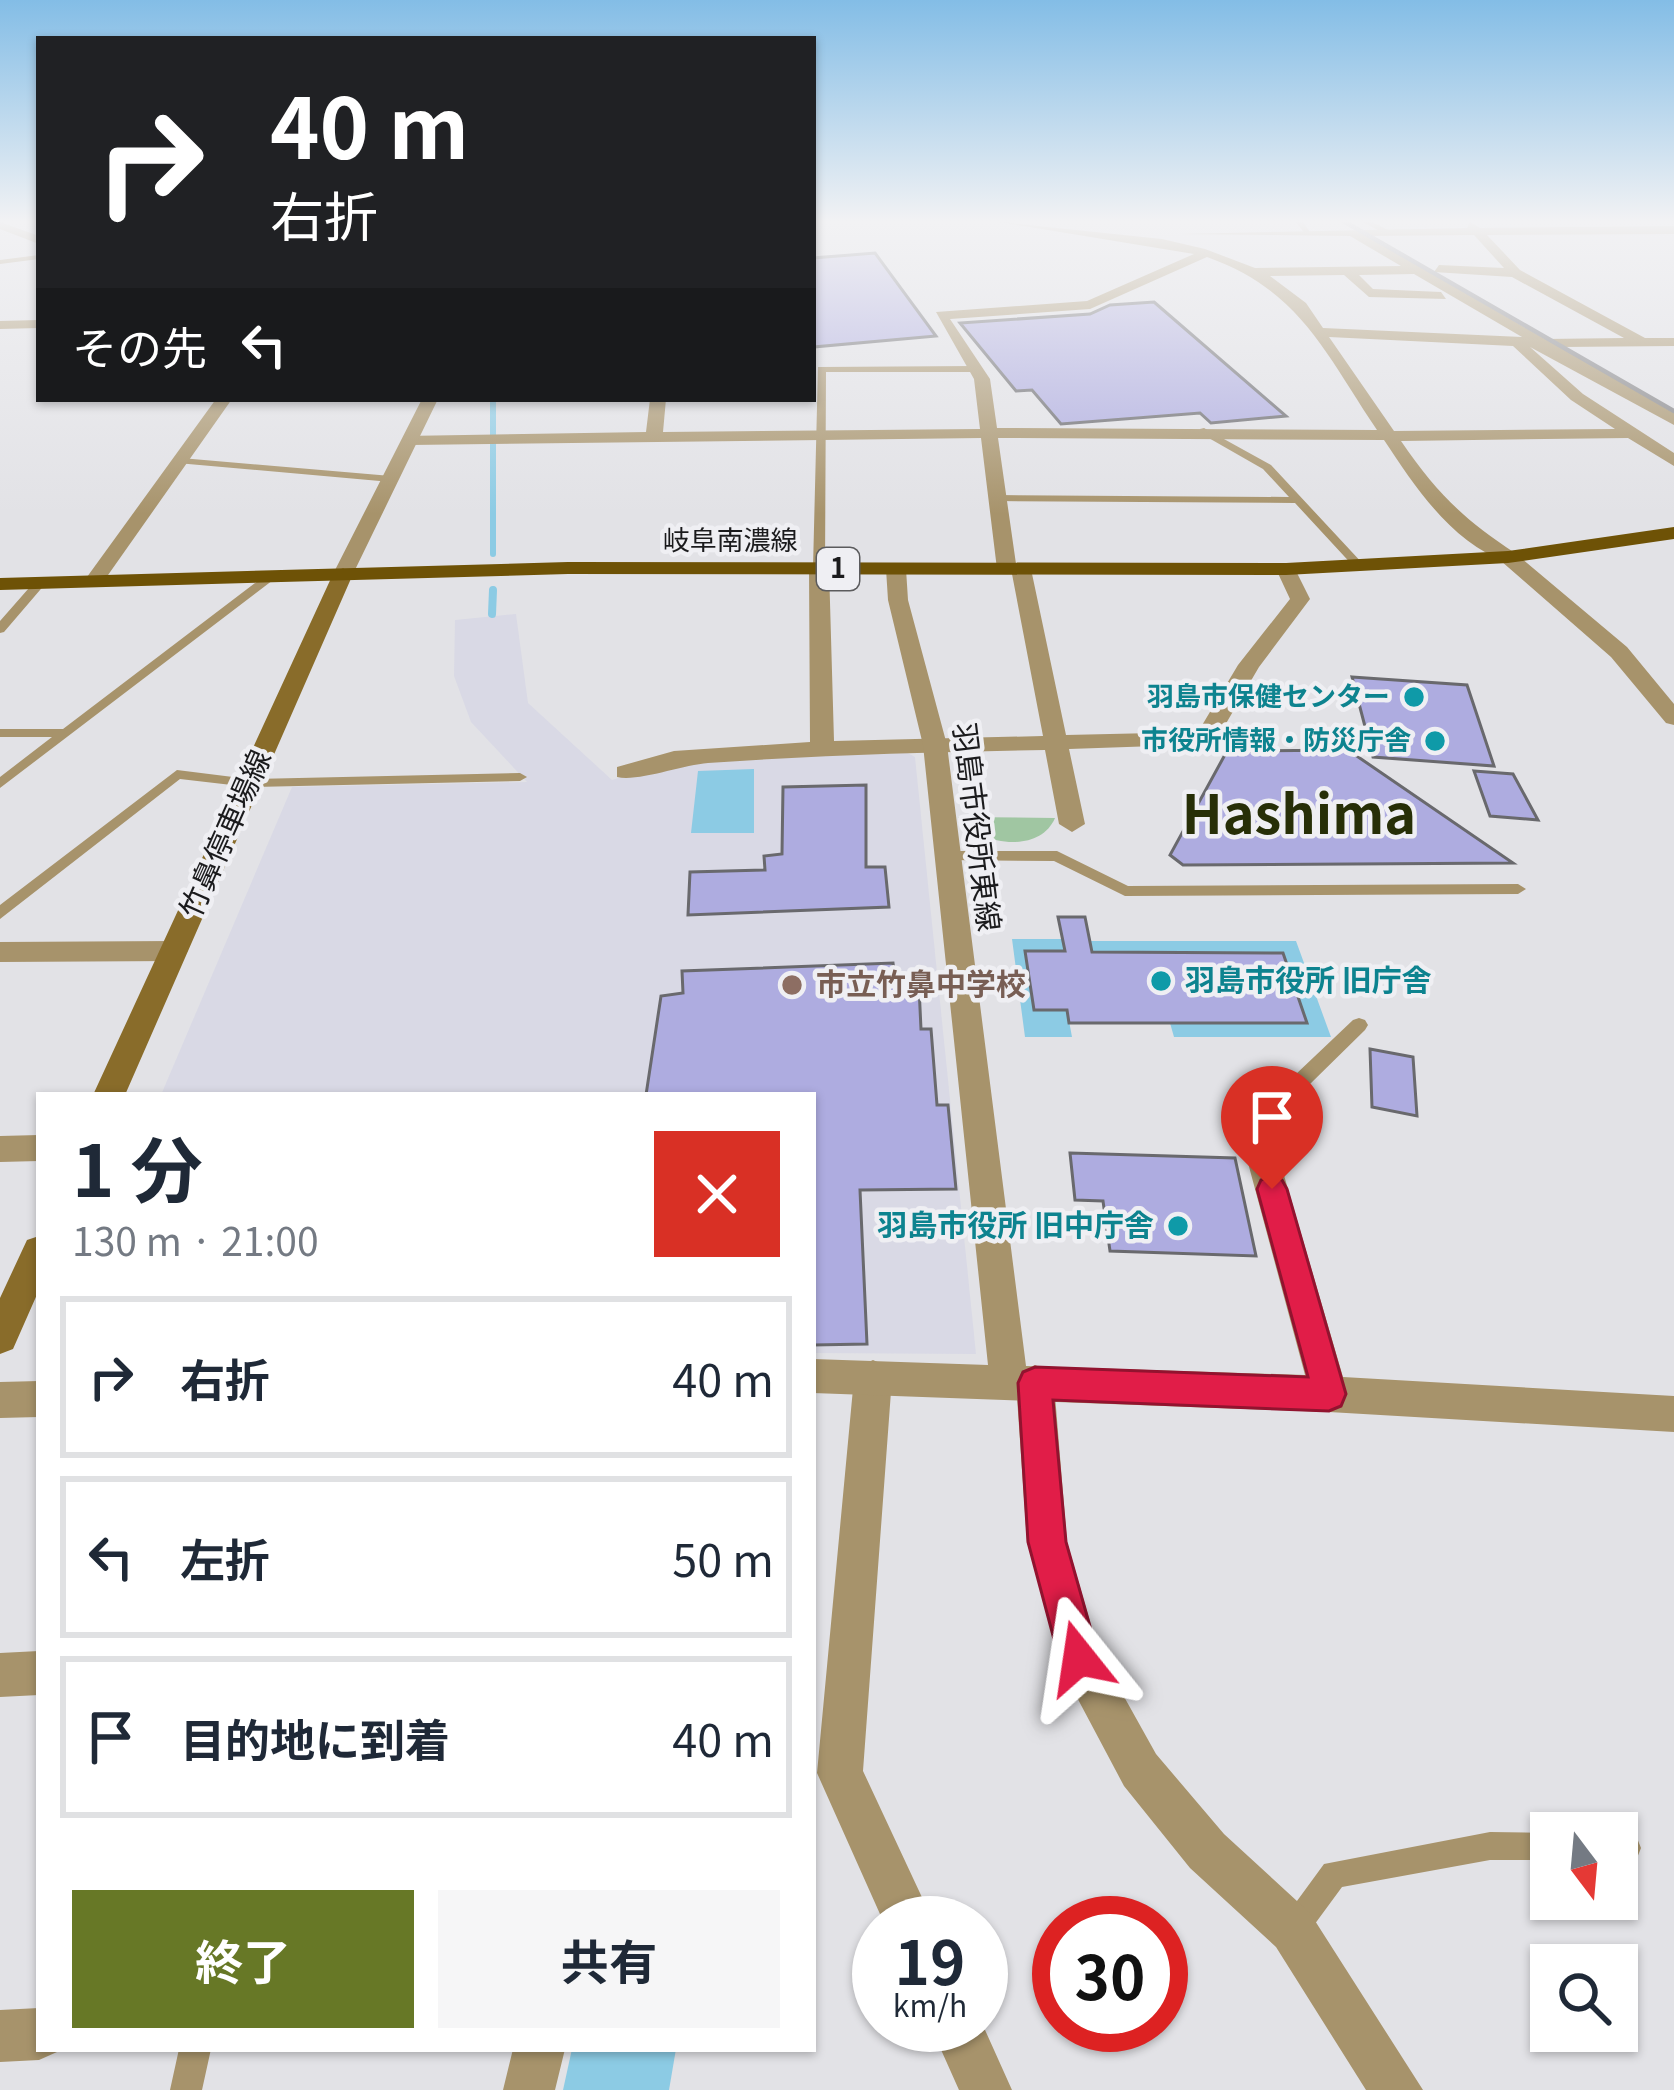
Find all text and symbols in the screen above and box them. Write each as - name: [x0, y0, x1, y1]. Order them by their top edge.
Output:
- text: 40 m: [270, 62, 469, 183]
- icon: right: [72, 84, 228, 240]
- text: 右折: [270, 174, 378, 253]
- icon: left: [231, 312, 297, 378]
- text: その先: [72, 313, 207, 378]
- street label: 岐阜南濃線: [663, 519, 798, 558]
- road number: 1: [817, 548, 859, 590]
- place label: 羽島市保健センター: [1147, 675, 1390, 714]
- marker: 羽島市保健センター: [1401, 684, 1427, 710]
- place label: 市役所情報・防災庁舎: [1141, 719, 1411, 758]
- street label: 羽島市役所東線: [944, 720, 1014, 934]
- marker: 市役所情報・防災庁舎: [1422, 728, 1448, 754]
- street label: 竹鼻停車場線: [167, 742, 280, 924]
- district label: Hashima: [1182, 771, 1416, 850]
- place label: 羽島市役所 旧庁舎: [1185, 956, 1432, 1000]
- place label: 市立竹鼻中学校: [816, 960, 1026, 1004]
- marker: 羽島市役所 旧庁舎: [1148, 968, 1174, 994]
- marker: 市立竹鼻中学校: [779, 972, 805, 998]
- pin: [1221, 1066, 1323, 1189]
- icon: arrive: [1239, 1084, 1305, 1150]
- text: 1 分: [72, 1113, 203, 1218]
- button: close: [654, 1131, 780, 1257]
- place label: 羽島市役所 旧中庁舎: [877, 1201, 1154, 1245]
- text: 130 m · 21:00: [72, 1211, 319, 1267]
- marker: 羽島市役所 旧中庁舎: [1165, 1213, 1191, 1239]
- icon: right: [78, 1344, 144, 1410]
- text: 右折: [180, 1345, 270, 1410]
- text: 40 m: [672, 1345, 774, 1410]
- icon: left: [78, 1524, 144, 1590]
- text: 左折: [180, 1525, 270, 1590]
- text: 50 m: [672, 1525, 774, 1590]
- position arrow: [1016, 1595, 1142, 1721]
- icon: arrive: [78, 1704, 144, 1770]
- text: 目的地に到着: [180, 1705, 450, 1770]
- text: 40 m: [672, 1705, 774, 1770]
- north arrow: [1530, 1812, 1638, 1920]
- map controls: [1530, 1812, 1638, 2052]
- button: 終了: [72, 1890, 414, 2028]
- button: 共有: [438, 1890, 780, 2028]
- speed limit sign: 30: [1032, 1896, 1188, 2052]
- text: 19: [895, 1915, 965, 2002]
- button: search: [1530, 1944, 1638, 2052]
- text: km/h: [893, 1982, 967, 2026]

